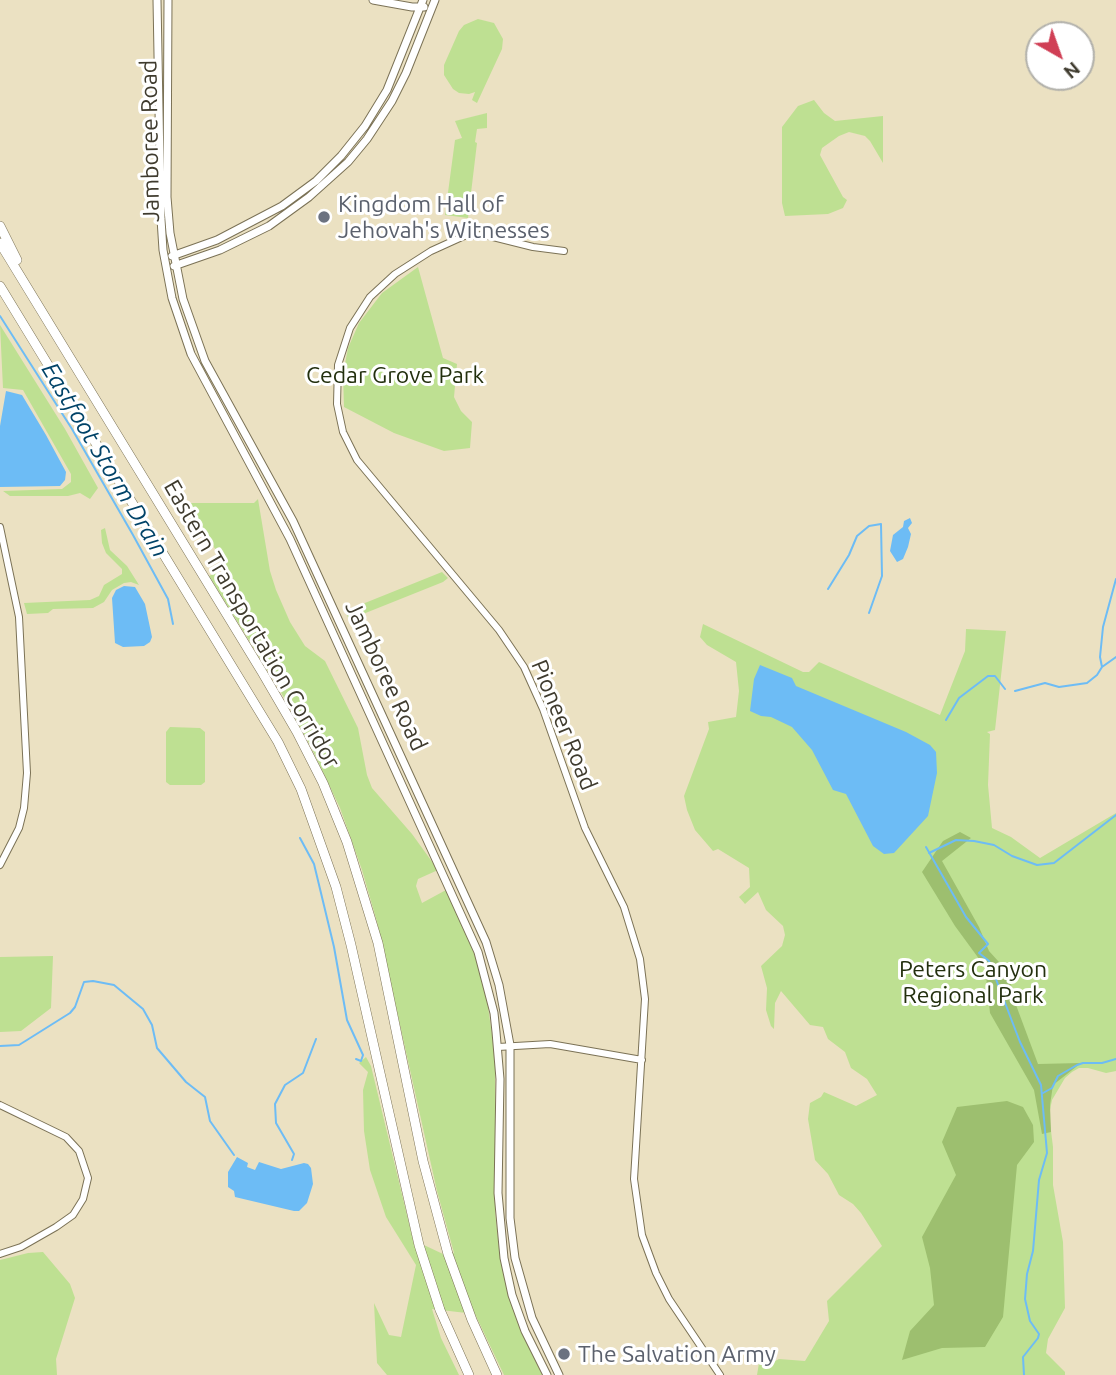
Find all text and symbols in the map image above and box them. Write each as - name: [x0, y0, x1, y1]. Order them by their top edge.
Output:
- north arrow: [1025, 21, 1095, 91]
- text: N: [1060, 58, 1085, 84]
- street label: Jamboree Road: [135, 60, 165, 222]
- place label: Kingdom Hall of Jehovah's Witnesses: [338, 190, 550, 244]
- marker: Kingdom Hall of Jehovah's Witnesses: [316, 209, 332, 225]
- water label: Eastfoot Storm Drain: [35, 357, 175, 563]
- park label: Cedar Grove Park: [306, 361, 484, 389]
- street label: Eastern Transportation Corridor: [158, 475, 346, 773]
- street label: Jamboree Road: [339, 597, 433, 755]
- street label: Pioneer Road: [525, 656, 603, 794]
- park label: Peters Canyon Regional Park: [899, 955, 1047, 1009]
- place label: The Salvation Army: [578, 1340, 776, 1368]
- marker: The Salvation Army: [556, 1346, 572, 1362]

